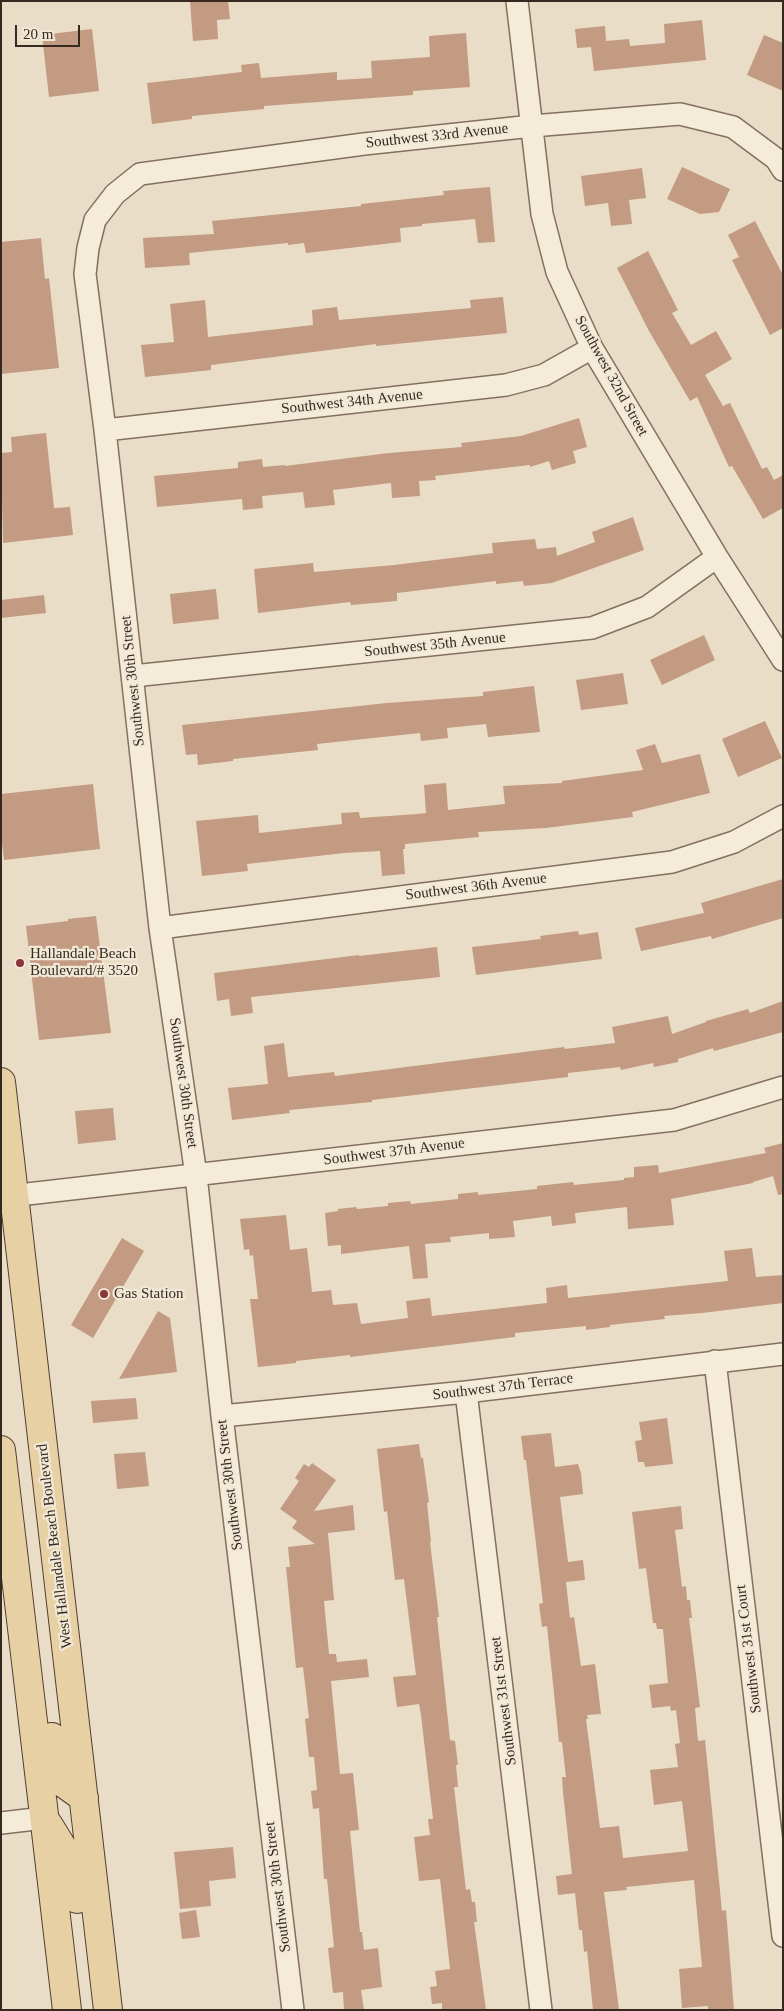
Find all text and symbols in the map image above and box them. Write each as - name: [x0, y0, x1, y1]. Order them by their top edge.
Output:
- scale bar: [18, 15, 82, 47]
- text: 20 m: [23, 26, 53, 42]
- street label: Southwest 33rd Avenue: [365, 120, 509, 152]
- street label: Southwest 32nd Street: [570, 313, 652, 439]
- street label: Southwest 34th Avenue: [280, 386, 424, 418]
- street label: Southwest 30th Street: [117, 615, 149, 747]
- street label: Southwest 35th Avenue: [363, 629, 507, 661]
- street label: Southwest 36th Avenue: [404, 869, 548, 905]
- place label: Hallandale Beach Boulevard/# 3520: [30, 945, 138, 980]
- marker: Hallandale Beach Boulevard/# 3520: [14, 957, 26, 969]
- street label: Southwest 30th Street: [165, 1017, 201, 1149]
- street label: Southwest 37th Avenue: [322, 1134, 466, 1170]
- place label: Gas Station: [114, 1285, 184, 1303]
- marker: Gas Station: [98, 1288, 110, 1300]
- street label: Southwest 37th Terrace: [432, 1369, 574, 1405]
- street label: Southwest 30th Street: [213, 1419, 247, 1551]
- street label: West Hallandale Beach Boulevard: [34, 1443, 76, 1649]
- street label: Southwest 31st Court: [732, 1584, 766, 1714]
- street label: Southwest 31st Street: [487, 1635, 521, 1767]
- street label: Southwest 30th Street: [261, 1821, 295, 1953]

